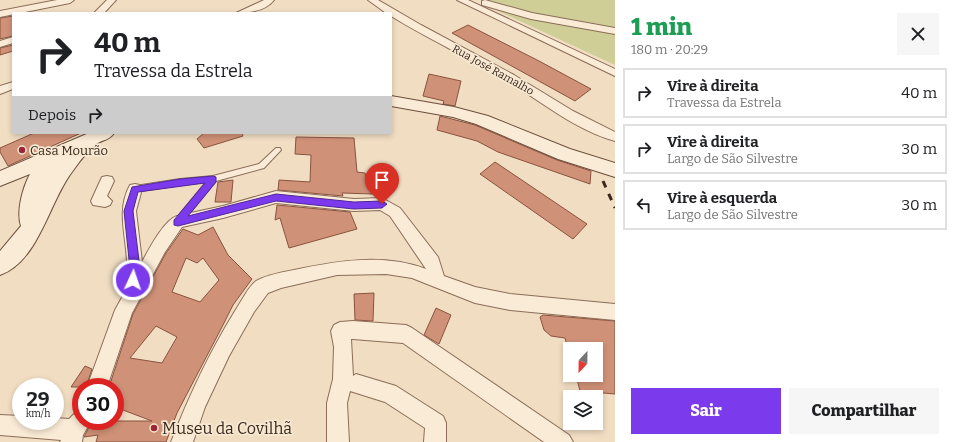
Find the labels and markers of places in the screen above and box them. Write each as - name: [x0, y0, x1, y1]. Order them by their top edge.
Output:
- place label: Casa Mourão: [30, 143, 108, 158]
- marker: Casa Mourão: [17, 145, 27, 155]
- pin: [365, 163, 399, 204]
- place label: Museu da Covilhã: [162, 419, 292, 438]
- marker: Museu da Covilhã: [149, 423, 159, 433]

